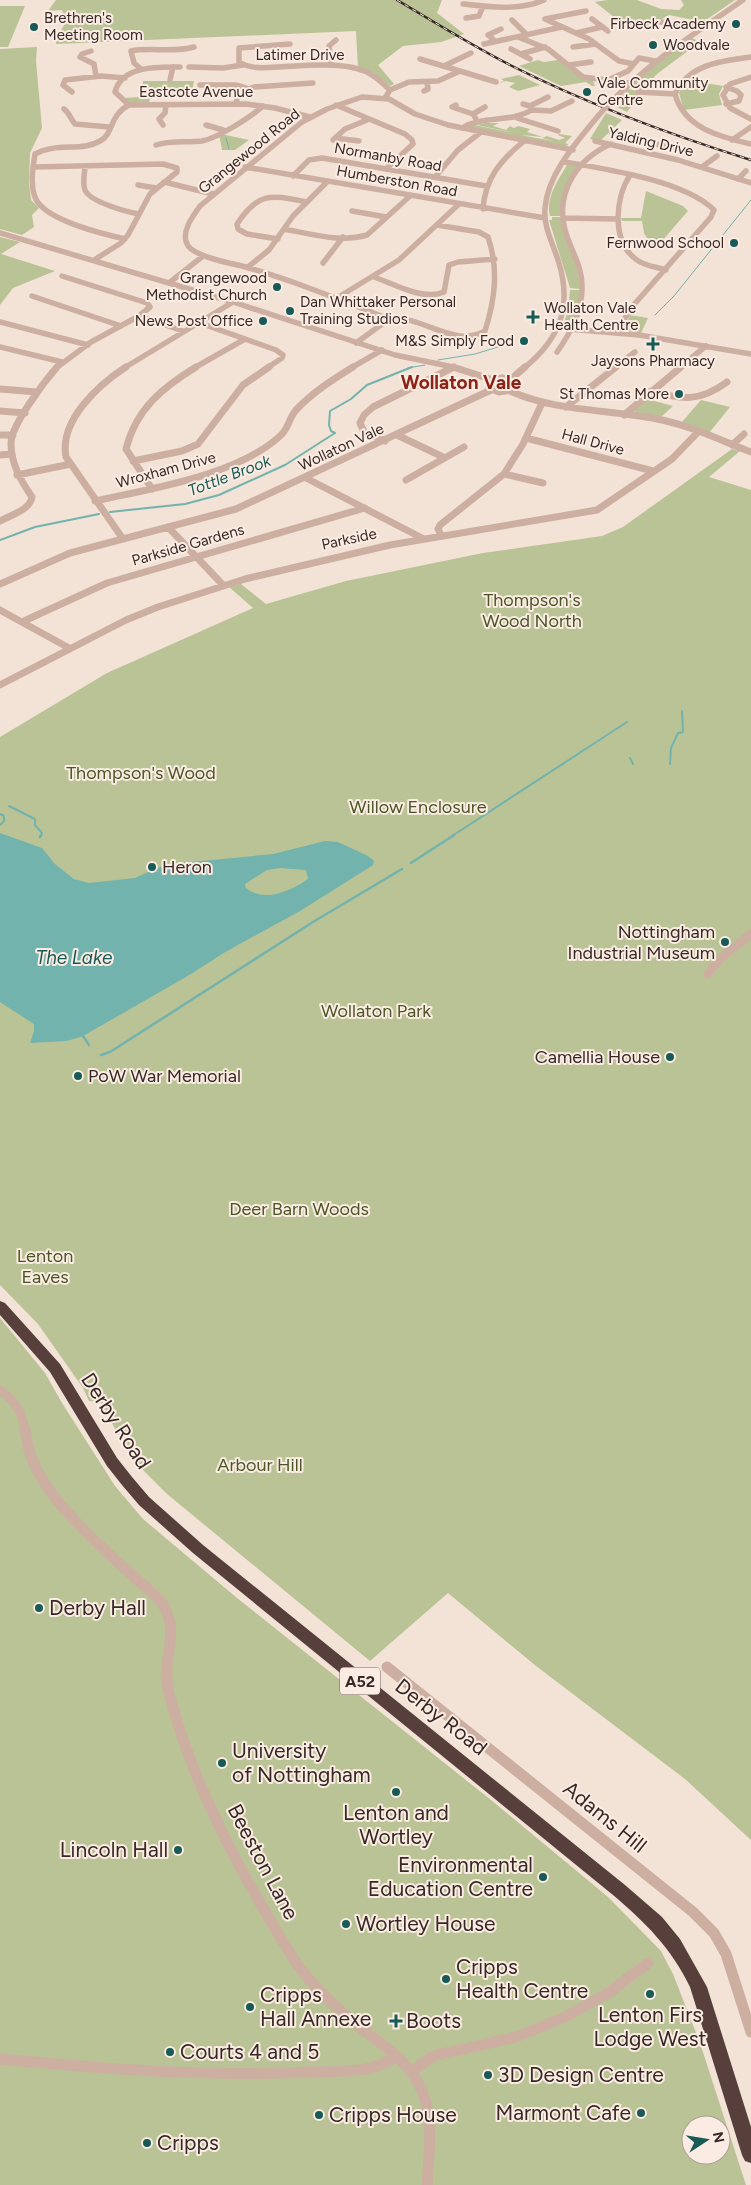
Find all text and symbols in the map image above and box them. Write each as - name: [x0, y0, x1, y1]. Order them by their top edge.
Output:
- place label: Brethren's Meeting Room: [44, 9, 143, 44]
- place label: Firbeck Academy: [610, 15, 726, 33]
- marker: Firbeck Academy: [730, 18, 742, 30]
- marker: Brethren's Meeting Room: [28, 21, 40, 33]
- place label: Woodvale: [663, 36, 730, 54]
- marker: Woodvale: [647, 39, 659, 51]
- street label: Latimer Drive: [255, 46, 345, 64]
- place label: Vale Community Centre: [597, 74, 709, 109]
- street label: Eastcote Avenue: [139, 83, 253, 101]
- marker: Vale Community Centre: [581, 86, 593, 98]
- street label: Grangewood Road: [195, 105, 303, 197]
- street label: Yalding Drive: [607, 123, 695, 161]
- street label: Normanby Road: [333, 139, 443, 175]
- street label: Humberston Road: [335, 162, 459, 200]
- place label: Fernwood School: [607, 234, 724, 252]
- marker: Fernwood School: [728, 237, 740, 249]
- place label: Grangewood Methodist Church: [146, 269, 267, 304]
- marker: Grangewood Methodist Church: [271, 281, 283, 293]
- place label: Dan Whittaker Personal Training Studios: [300, 293, 456, 328]
- place label: Wollaton Vale Health Centre: [544, 299, 638, 334]
- marker: Dan Whittaker Personal Training Studios: [284, 305, 296, 317]
- marker: Wollaton Vale Health Centre: [526, 310, 540, 324]
- place label: News Post Office: [135, 312, 253, 330]
- marker: News Post Office: [257, 315, 269, 327]
- place label: M&S Simply Food: [395, 332, 514, 350]
- marker: M&S Simply Food: [518, 335, 530, 347]
- marker: Jaysons Pharmacy: [647, 338, 659, 350]
- place label: Jaysons Pharmacy: [591, 352, 715, 370]
- district label: Wollaton Vale: [401, 371, 522, 394]
- place label: St Thomas More: [559, 385, 669, 403]
- marker: St Thomas More: [673, 388, 685, 400]
- street label: Wollaton Vale: [295, 419, 387, 475]
- street label: Hall Drive: [560, 425, 626, 459]
- street label: Wroxham Drive: [114, 448, 218, 492]
- water label: Tottle Brook: [185, 451, 275, 500]
- street label: Parkside Gardens: [130, 520, 246, 570]
- street label: Parkside: [320, 524, 378, 554]
- park label: Thompson's Wood North: [482, 589, 582, 632]
- park label: Thompson's Wood: [66, 762, 216, 784]
- park label: Willow Enclosure: [349, 796, 487, 818]
- place label: Heron: [162, 856, 212, 878]
- marker: Heron: [146, 861, 158, 873]
- place label: Nottingham Industrial Museum: [568, 921, 715, 964]
- marker: Nottingham Industrial Museum: [719, 936, 731, 948]
- water label: The Lake: [36, 946, 113, 969]
- park label: Wollaton Park: [321, 1000, 431, 1022]
- place label: Camellia House: [535, 1046, 660, 1068]
- marker: Camellia House: [664, 1051, 676, 1063]
- place label: PoW War Memorial: [88, 1065, 241, 1087]
- marker: PoW War Memorial: [72, 1070, 84, 1082]
- park label: Deer Barn Woods: [229, 1198, 369, 1220]
- park label: Lenton Eaves: [17, 1245, 73, 1288]
- street label: Derby Road: [76, 1368, 157, 1474]
- park label: Arbour Hill: [217, 1454, 303, 1476]
- place label: Derby Hall: [49, 1595, 146, 1620]
- marker: Derby Hall: [33, 1602, 45, 1614]
- road number: A52: [340, 1668, 380, 1694]
- street label: Derby Road: [390, 1673, 492, 1760]
- place label: University of Nottingham: [232, 1738, 371, 1787]
- marker: University of Nottingham: [216, 1757, 228, 1769]
- street label: Adams Hill: [559, 1775, 652, 1858]
- marker: Lenton and Wortley: [390, 1786, 402, 1798]
- street label: Beeston Lane: [223, 1800, 304, 1924]
- place label: Lenton and Wortley: [343, 1800, 449, 1849]
- place label: Lincoln Hall: [60, 1837, 168, 1862]
- marker: Lincoln Hall: [172, 1844, 184, 1856]
- place label: Environmental Education Centre: [368, 1852, 533, 1901]
- marker: Environmental Education Centre: [537, 1871, 549, 1883]
- place label: Wortley House: [356, 1911, 495, 1936]
- marker: Wortley House: [340, 1918, 352, 1930]
- place label: Cripps Health Centre: [456, 1954, 588, 2003]
- marker: Cripps Health Centre: [440, 1973, 452, 1985]
- place label: Cripps Hall Annexe: [260, 1982, 371, 2031]
- marker: Lenton Firs Lodge West: [644, 1988, 656, 2000]
- marker: Cripps Hall Annexe: [244, 2001, 256, 2013]
- place label: Lenton Firs Lodge West: [594, 2002, 706, 2051]
- place label: Boots: [406, 2008, 461, 2033]
- marker: Boots: [390, 2015, 402, 2027]
- place label: Courts 4 and 5: [180, 2039, 319, 2064]
- marker: Courts 4 and 5: [164, 2046, 176, 2058]
- place label: 3D Design Centre: [498, 2062, 664, 2087]
- marker: 3D Design Centre: [482, 2069, 494, 2081]
- place label: Marmont Cafe: [496, 2100, 631, 2125]
- place label: Cripps House: [329, 2102, 457, 2127]
- marker: Marmont Cafe: [635, 2107, 647, 2119]
- marker: Cripps House: [313, 2109, 325, 2121]
- north arrow: [681, 2115, 731, 2165]
- place label: Cripps: [157, 2130, 219, 2155]
- text: N: [709, 2130, 728, 2144]
- marker: Cripps: [141, 2137, 153, 2149]

